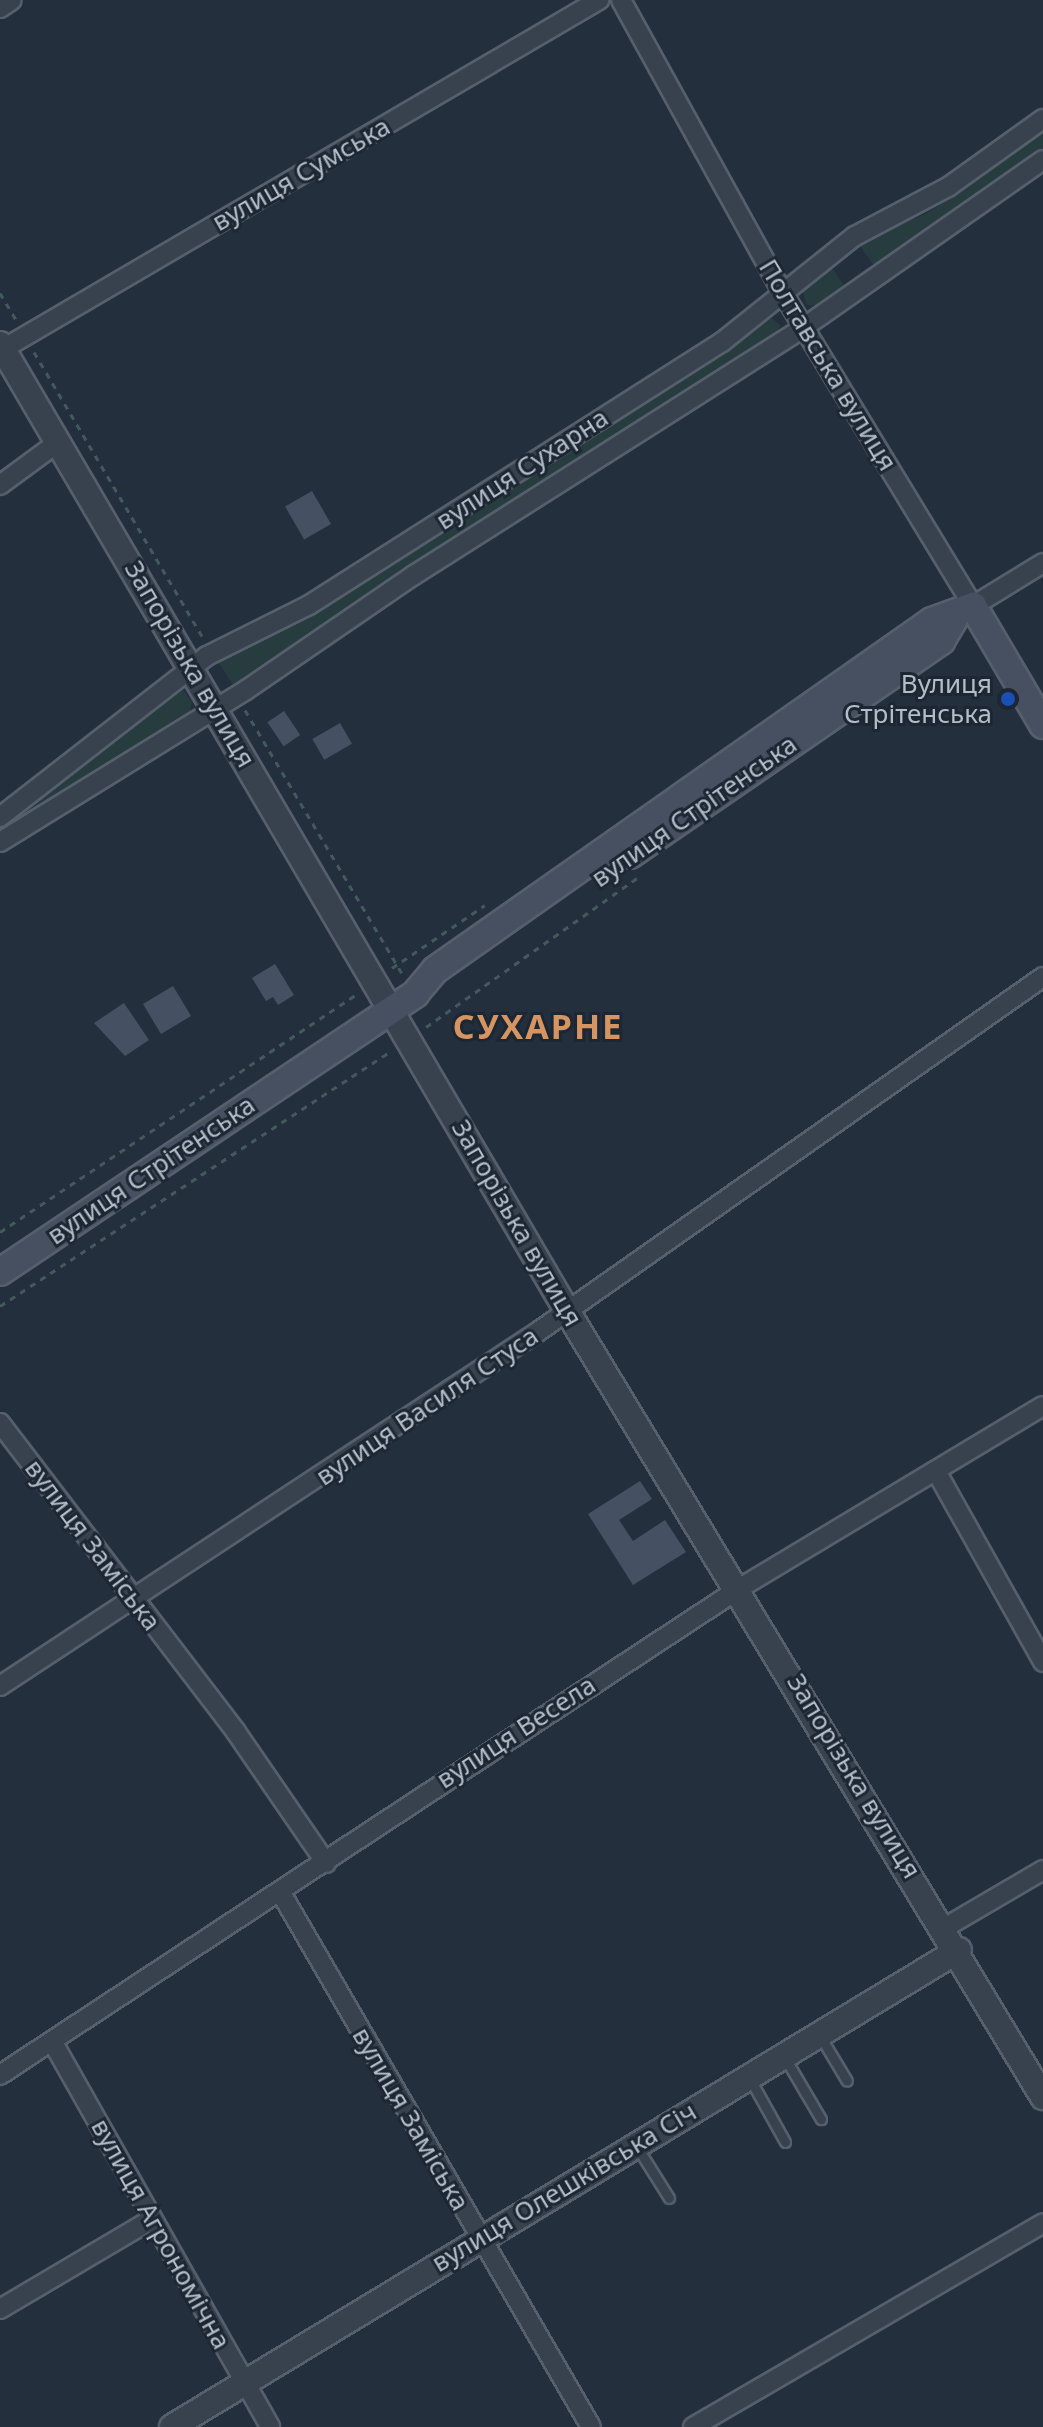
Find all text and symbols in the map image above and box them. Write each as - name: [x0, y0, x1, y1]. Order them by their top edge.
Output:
- street label: вулиця Сумська: [207, 110, 395, 238]
- street label: Полтавська вулиця: [753, 254, 903, 476]
- street label: вулиця Сухарна: [430, 402, 614, 536]
- street label: Запорізька вулиця: [118, 555, 262, 773]
- place label: Вулиця Стрітенська: [844, 668, 992, 730]
- marker: Вулиця Стрітенська: [999, 690, 1017, 708]
- street label: вулиця Стрітенська: [585, 728, 803, 894]
- district label: СУХАРНЕ: [453, 1007, 623, 1047]
- street label: вулиця Стрітенська: [41, 1089, 261, 1251]
- street label: Запорізька вулиця: [445, 1114, 589, 1332]
- street label: вулиця Василя Стуса: [310, 1320, 544, 1492]
- street label: вулиця Заміська: [18, 1453, 168, 1637]
- street label: Запорізька вулиця: [781, 1668, 927, 1884]
- street label: вулиця Весела: [431, 1669, 601, 1795]
- street label: вулиця Заміська: [346, 2022, 476, 2216]
- street label: вулиця Олешківська Січ: [426, 2096, 702, 2278]
- street label: вулиця Агрономічна: [85, 2113, 237, 2355]

